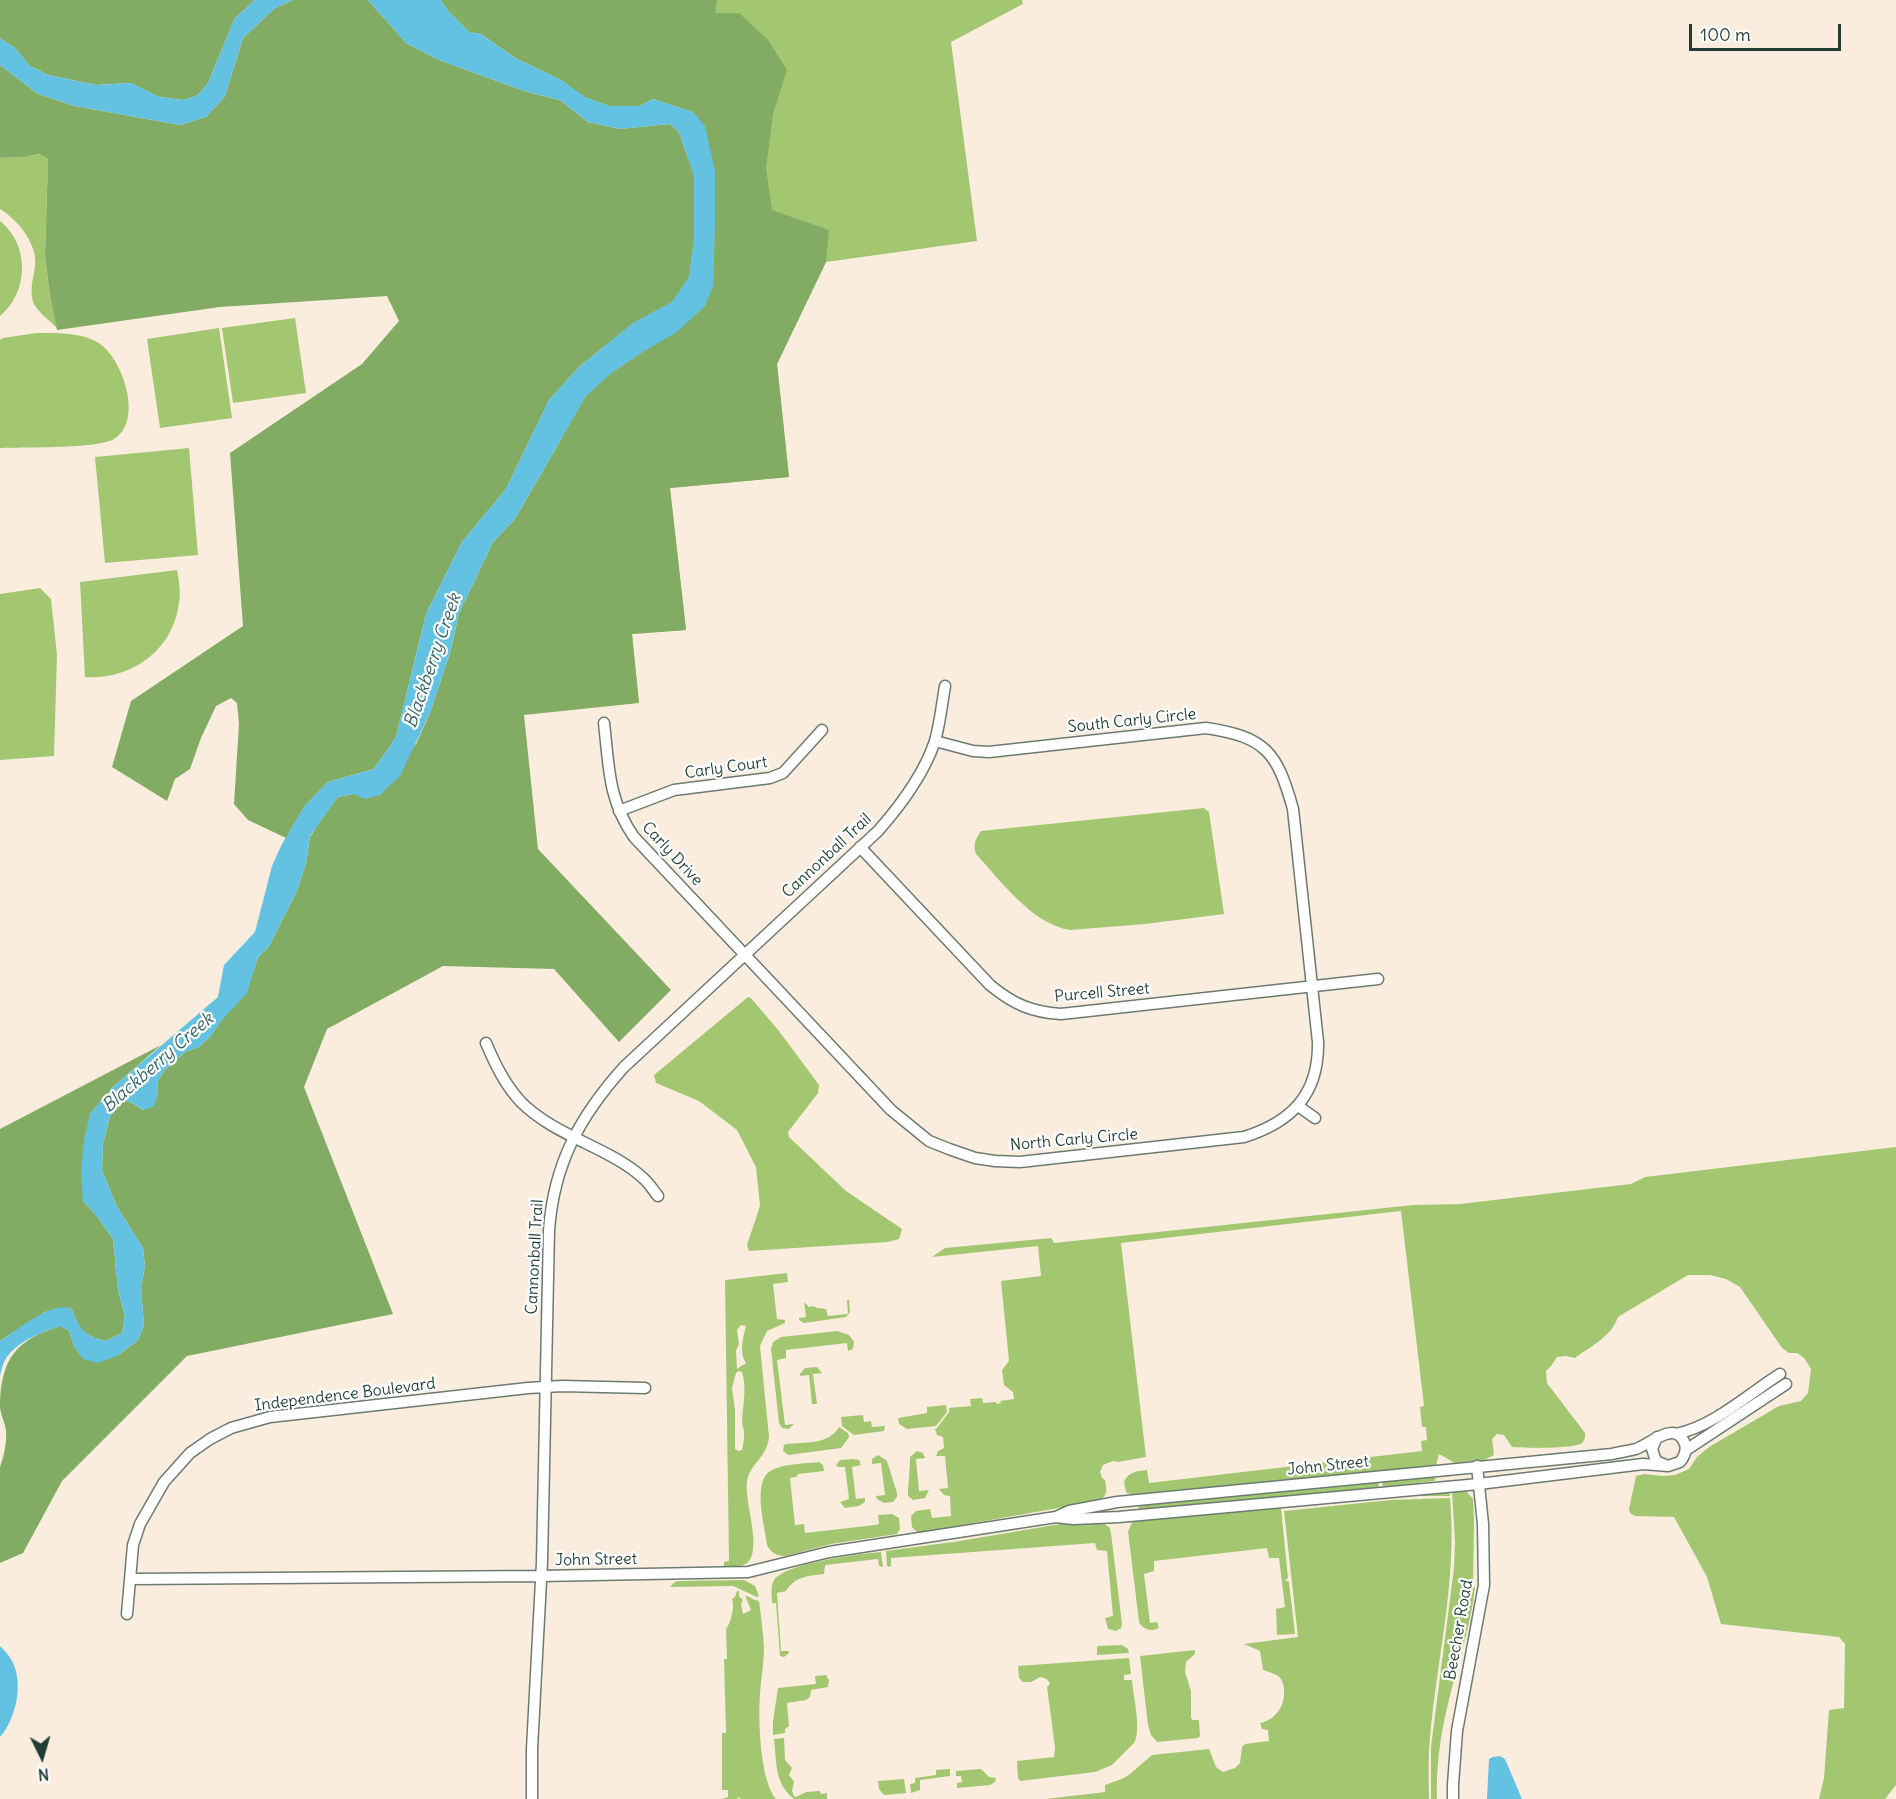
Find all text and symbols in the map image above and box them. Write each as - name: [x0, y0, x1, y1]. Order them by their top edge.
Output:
- scale bar: [1692, 12, 1844, 50]
- text: 100 m: [1700, 23, 1751, 46]
- water label: Blackberry Creek: [400, 591, 466, 731]
- street label: South Carly Circle: [1067, 705, 1197, 737]
- street label: Carly Court: [683, 753, 769, 783]
- street label: Cannonball Trail: [778, 810, 876, 902]
- street label: Carly Drive: [638, 818, 706, 890]
- street label: Purcell Street: [1054, 979, 1150, 1007]
- water label: Blackberry Creek: [98, 1009, 218, 1117]
- street label: North Carly Circle: [1009, 1125, 1139, 1155]
- street label: Cannonball Trail: [522, 1199, 548, 1315]
- street label: Independence Boulevard: [253, 1374, 437, 1416]
- street label: John Street: [1286, 1452, 1370, 1480]
- street label: John Street: [555, 1550, 637, 1570]
- street label: Beecher Road: [1441, 1578, 1477, 1682]
- north arrow: [12, 1727, 72, 1787]
- text: N: [37, 1764, 50, 1785]

